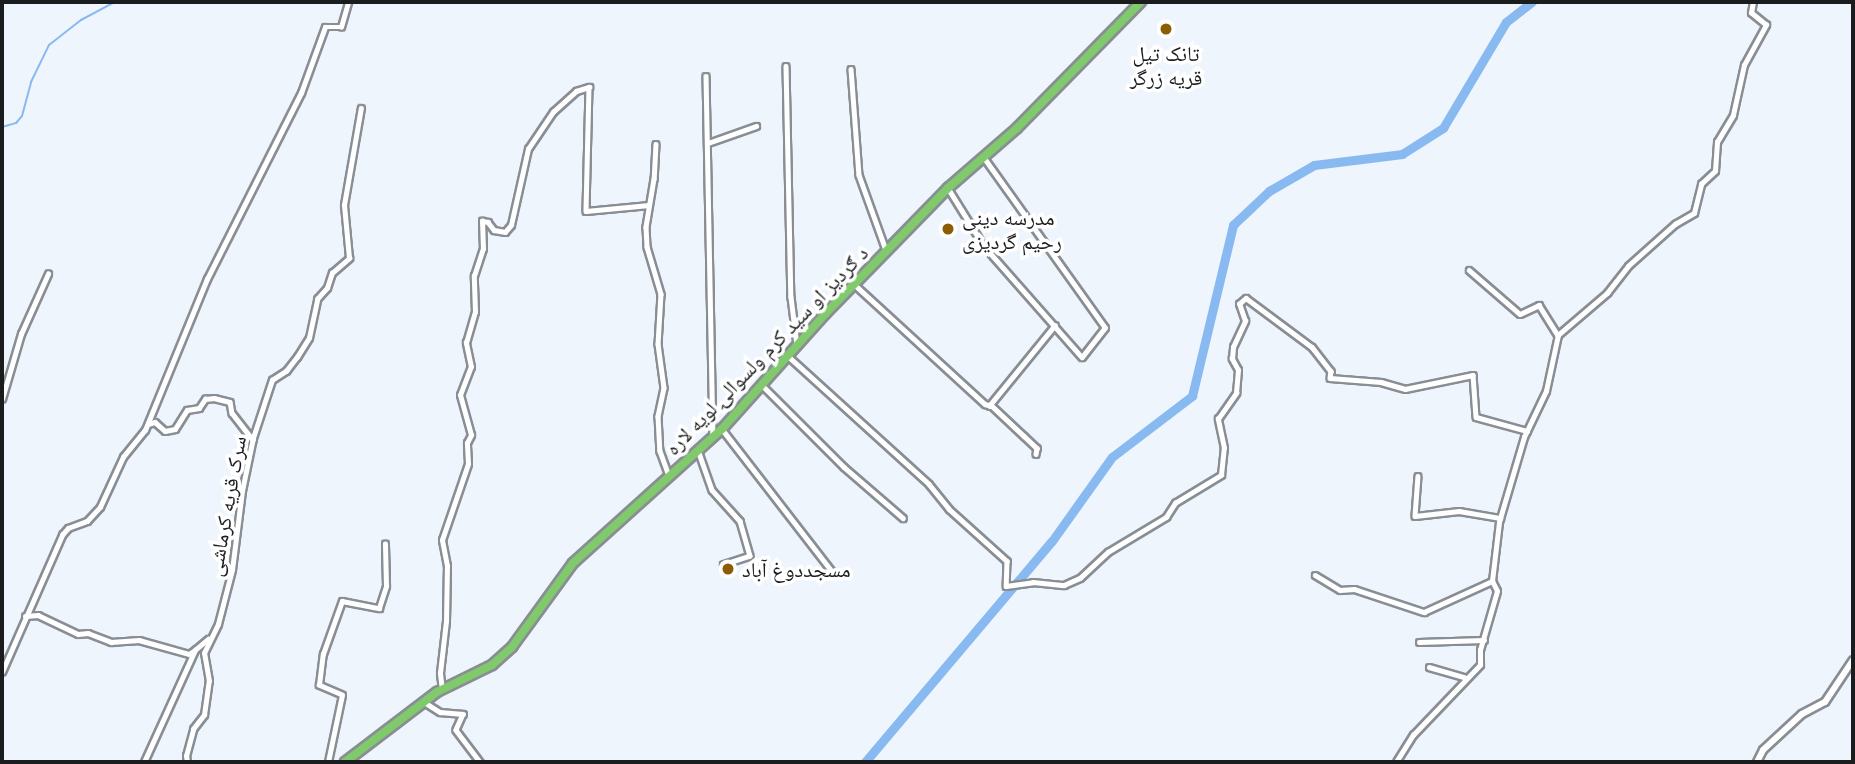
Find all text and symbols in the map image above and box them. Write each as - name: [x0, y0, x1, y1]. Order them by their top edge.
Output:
- marker: تانک تیل قریه زرگر: [1158, 21, 1174, 37]
- place label: تانک تیل قریه زرگر: [1130, 40, 1202, 90]
- place label: مدرسه دینی رحیم گردیزی: [962, 204, 1062, 254]
- marker: مدرسه دینی رحیم گردیزی: [940, 221, 956, 237]
- street label: د ګردیز او سید کرم ولسوالۍ لویه لاره: [659, 240, 873, 460]
- street label: سرک قریه کرماشی: [201, 434, 251, 578]
- place label: مسجددوغ آباد: [742, 556, 851, 582]
- marker: مسجددوغ آباد: [720, 561, 736, 577]

